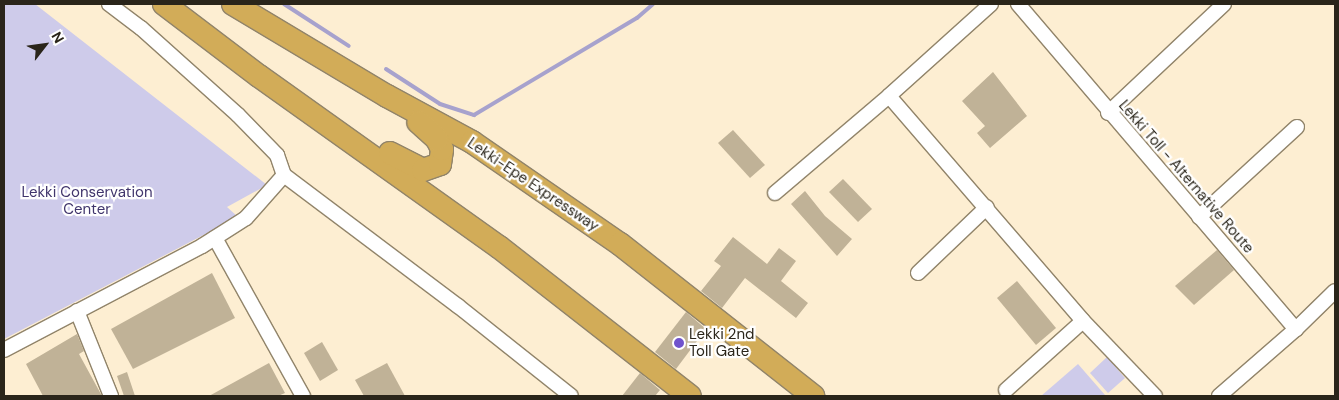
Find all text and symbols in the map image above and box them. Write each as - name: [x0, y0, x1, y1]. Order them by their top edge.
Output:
- north arrow: [20, 20, 70, 70]
- text: N: [48, 29, 68, 46]
- street label: Lekki Toll - Alternative Route: [1115, 97, 1257, 257]
- street label: Lekki-Epe Expressway: [464, 134, 602, 236]
- park label: Lekki Conservation Center: [21, 183, 153, 218]
- place label: Lekki 2nd Toll Gate: [689, 325, 754, 360]
- marker: Lekki 2nd Toll Gate: [673, 337, 685, 349]

